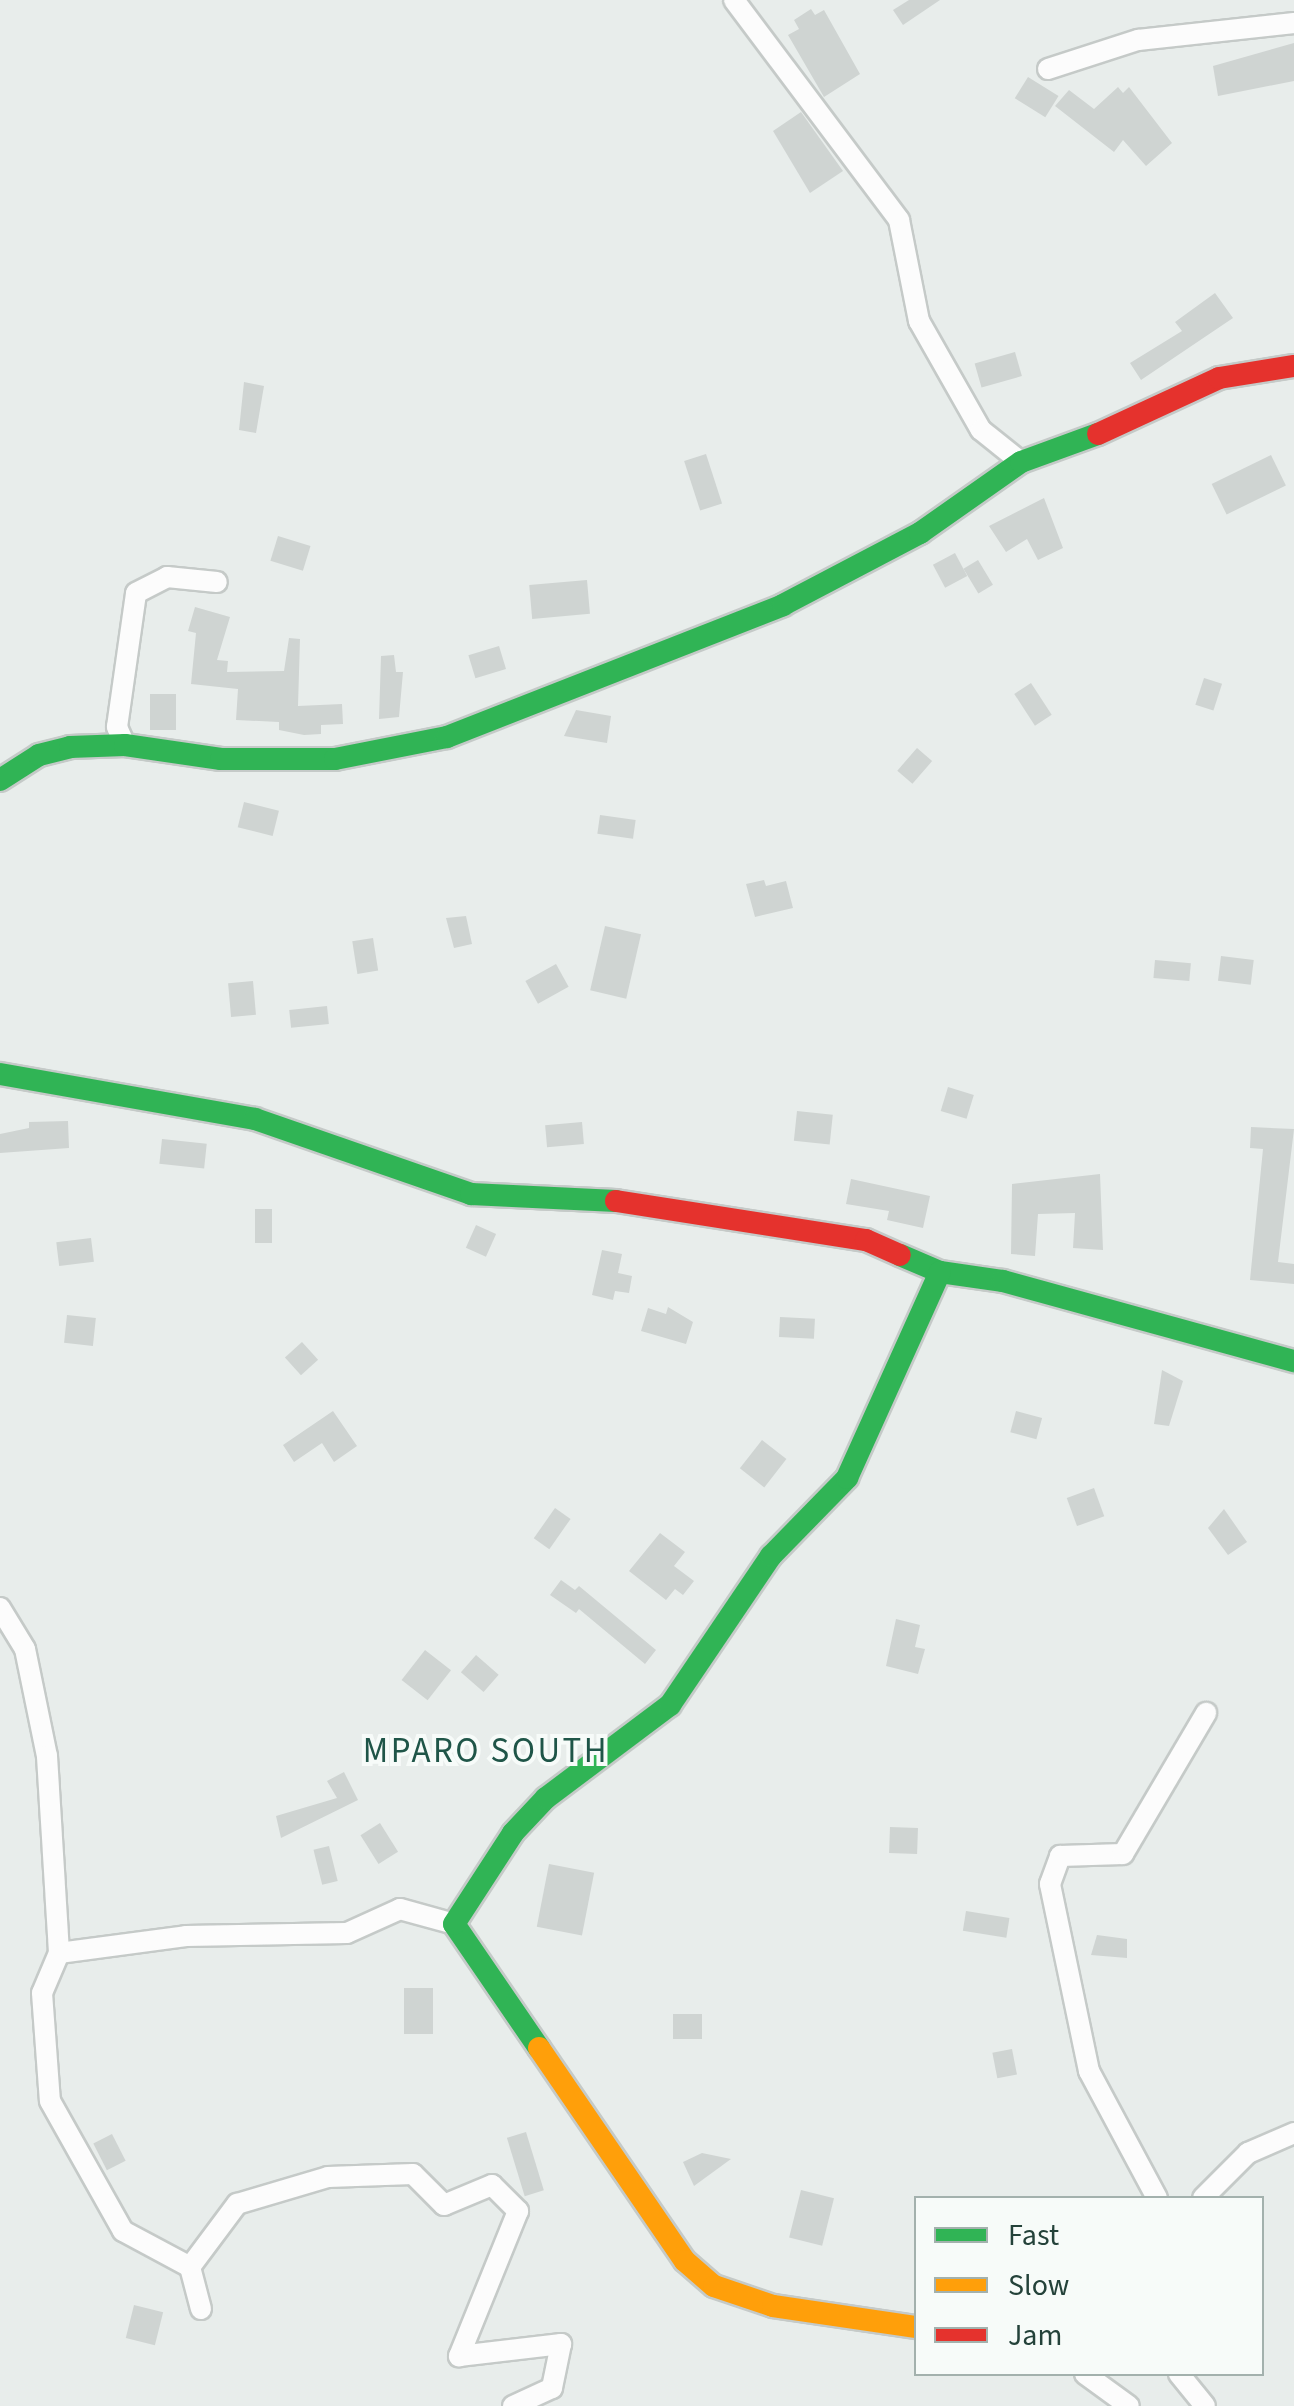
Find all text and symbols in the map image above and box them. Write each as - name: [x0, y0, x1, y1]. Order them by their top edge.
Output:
- district label: MPARO SOUTH: [363, 1730, 609, 1772]
- legend: [914, 2196, 1264, 2376]
- text: Fast: [1008, 2214, 1059, 2257]
- text: Slow: [1008, 2264, 1069, 2307]
- text: Jam: [1008, 2314, 1062, 2357]

